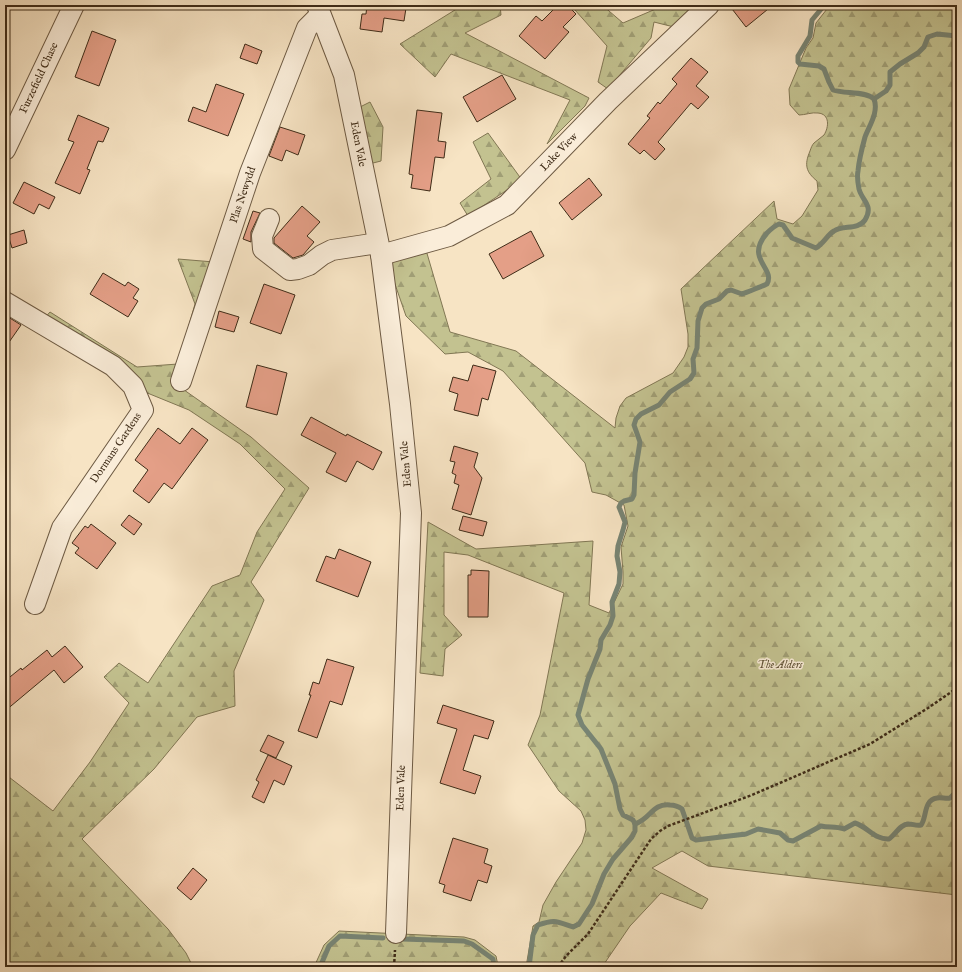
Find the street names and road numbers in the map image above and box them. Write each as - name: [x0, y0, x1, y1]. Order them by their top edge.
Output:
- street label: Furzefield Chase: [16, 40, 62, 116]
- street label: Eden Vale: [347, 120, 369, 168]
- street label: Lake View: [537, 129, 581, 174]
- street label: Plas Newydd: [227, 165, 259, 225]
- street label: Dormans Gardens: [87, 410, 145, 486]
- street label: Eden Vale: [397, 440, 415, 488]
- street label: Eden Vale: [393, 765, 409, 811]

